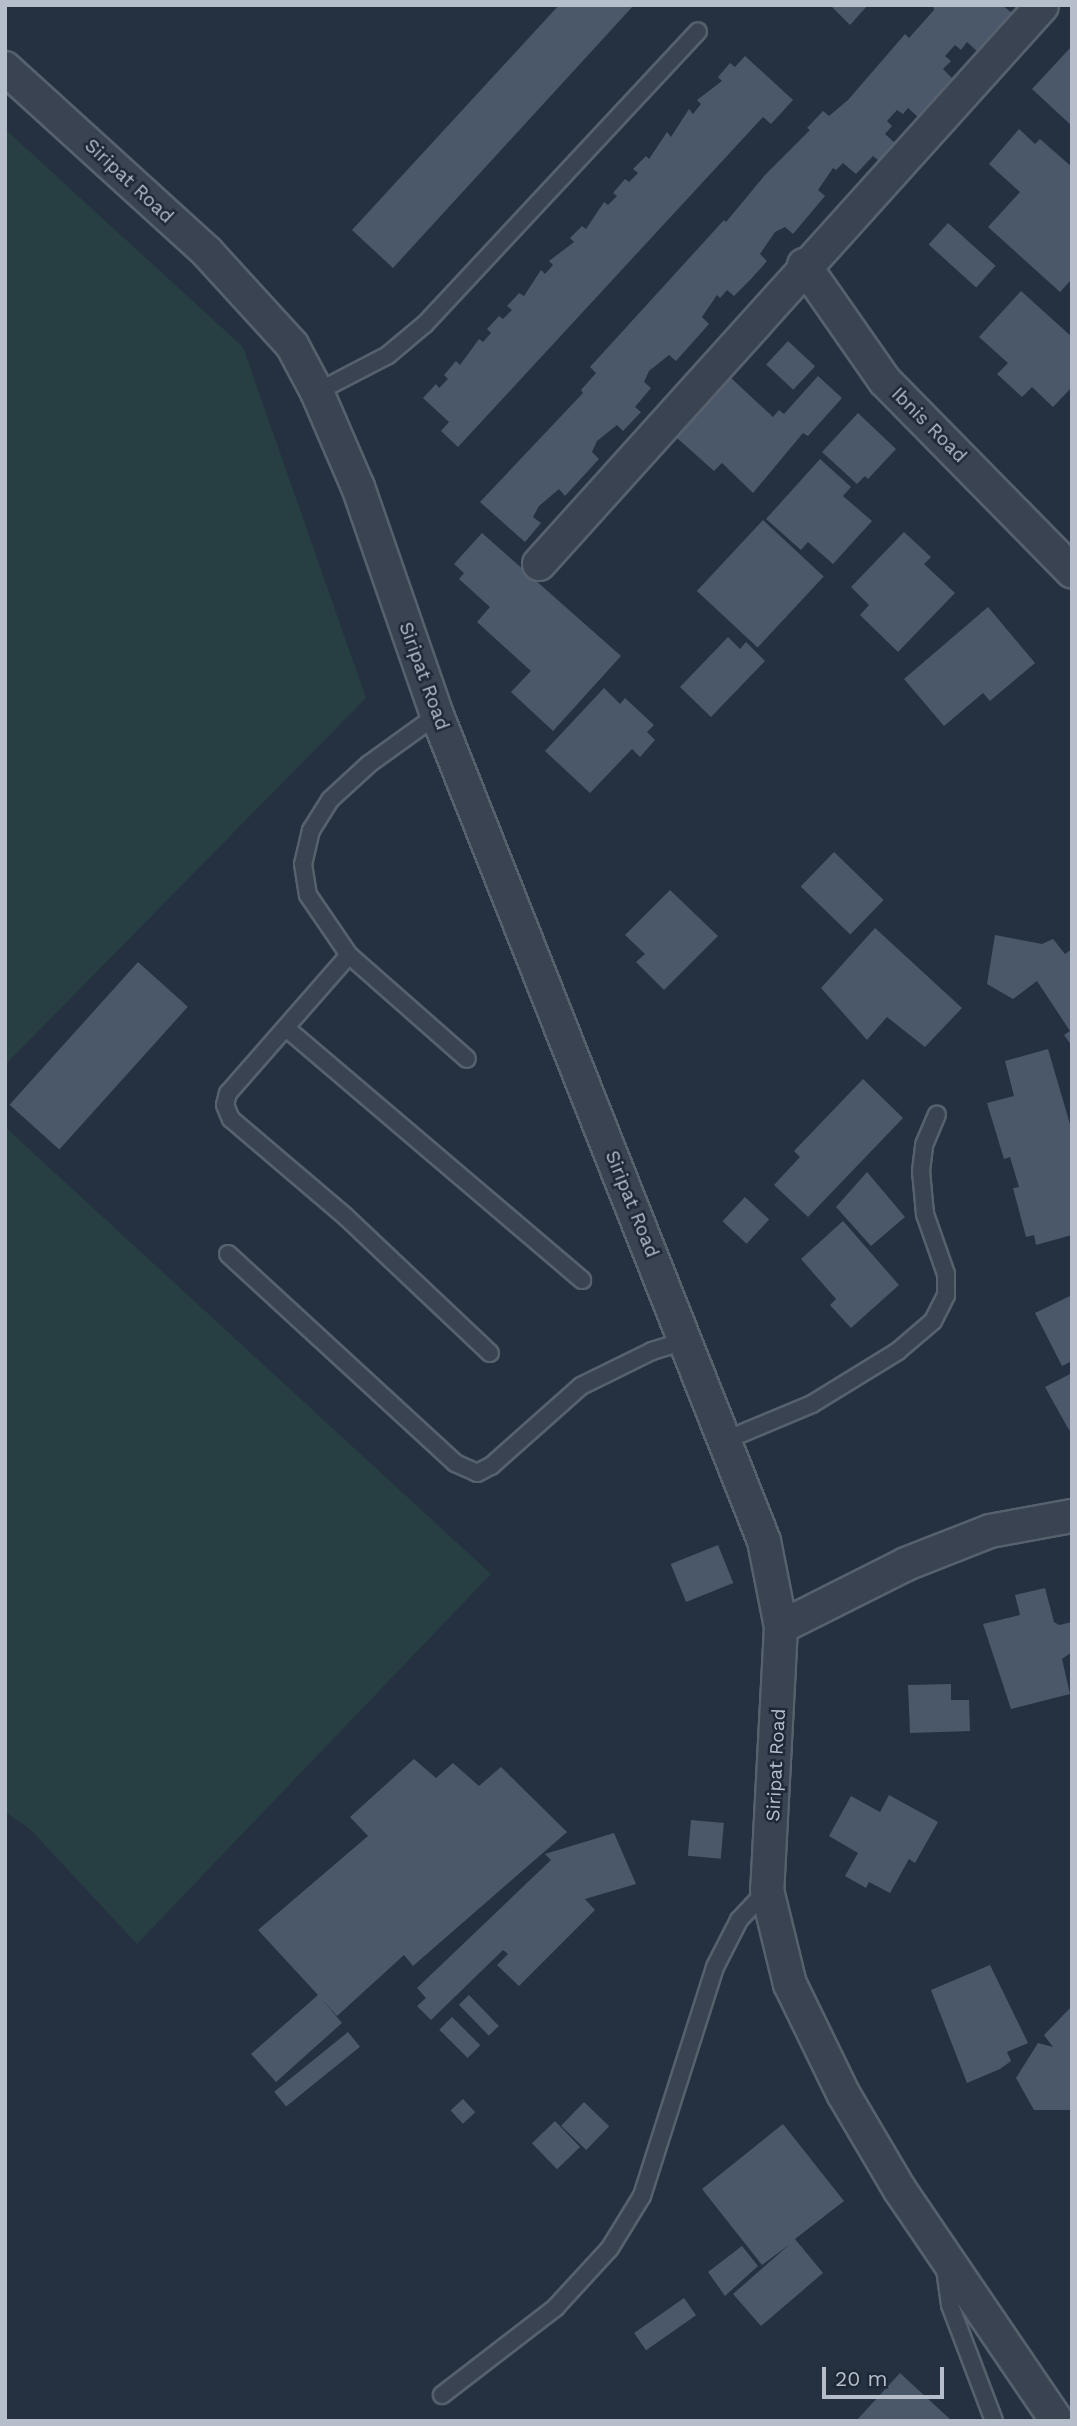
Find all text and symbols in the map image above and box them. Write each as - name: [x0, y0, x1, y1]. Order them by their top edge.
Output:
- street label: Siripat Road: [80, 134, 178, 228]
- street label: Ibnis Road: [887, 383, 971, 467]
- street label: Siripat Road: [394, 619, 454, 733]
- street label: Siripat Road: [600, 1147, 664, 1261]
- street label: Siripat Road: [762, 1708, 790, 1822]
- scale bar: [825, 2352, 948, 2396]
- text: 20 m: [835, 2366, 887, 2391]

